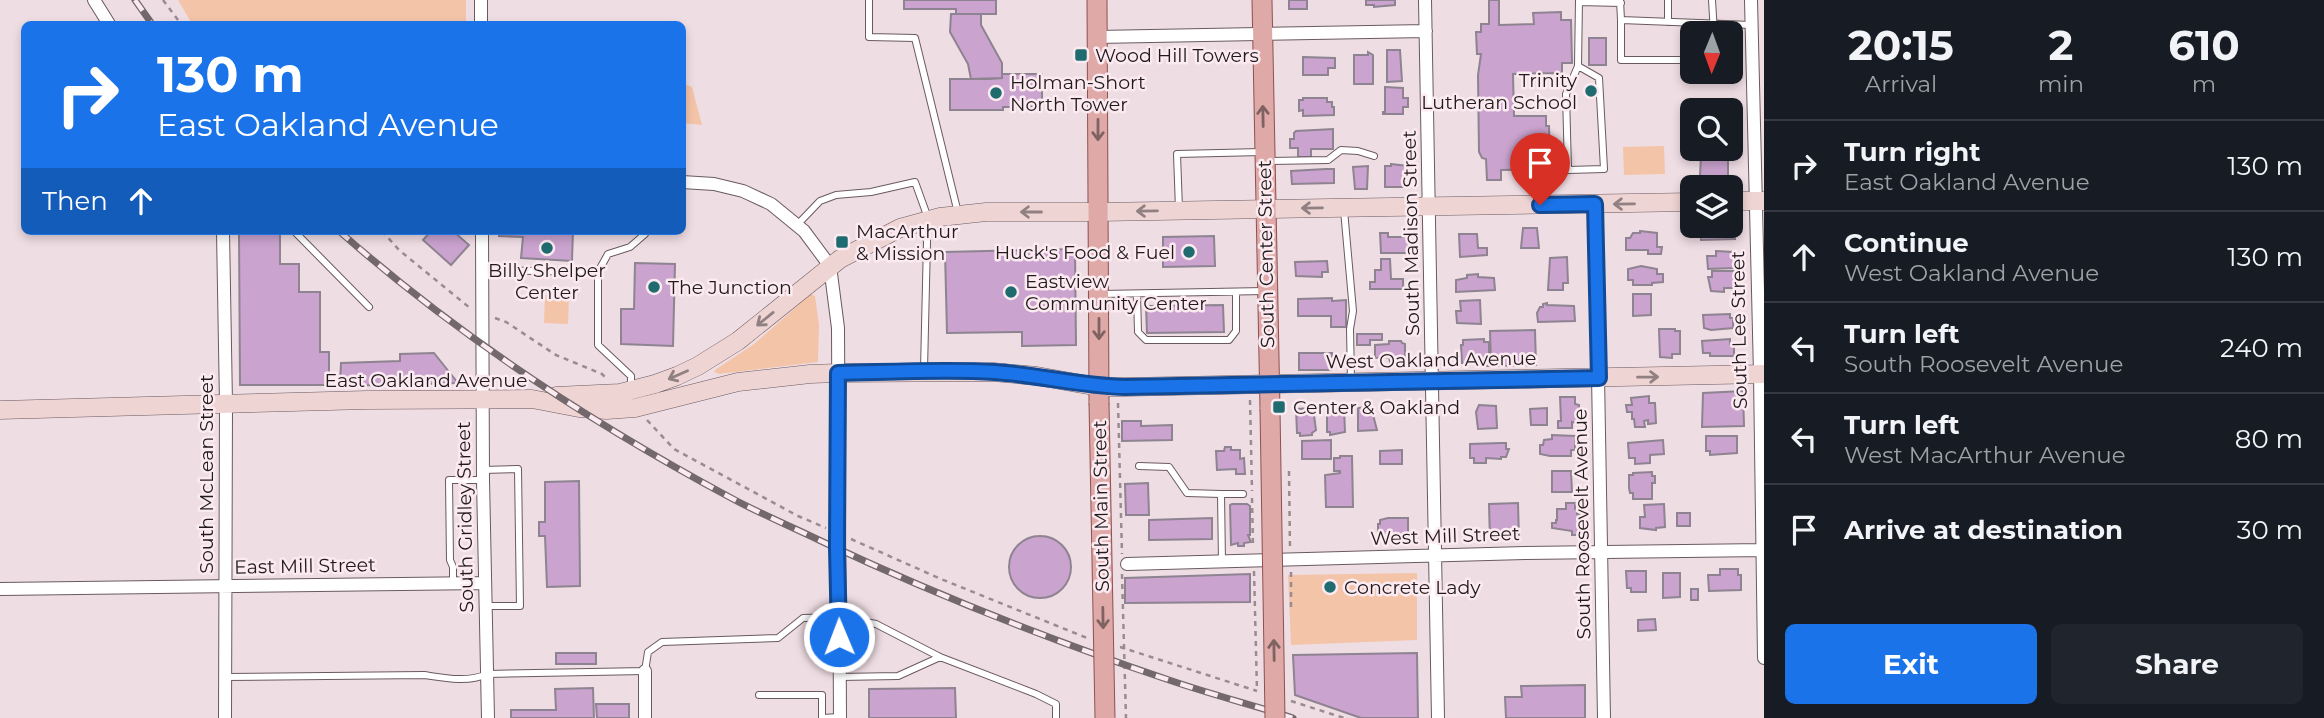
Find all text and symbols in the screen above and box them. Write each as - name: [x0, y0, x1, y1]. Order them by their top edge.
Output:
- text: 20:15: [1848, 19, 1954, 71]
- text: 2: [2049, 19, 2073, 71]
- text: 610: [2168, 19, 2240, 71]
- north arrow: [1680, 21, 1743, 84]
- map controls: [1680, 21, 1743, 238]
- place label: Wood Hill Towers: [1095, 44, 1259, 67]
- text: 130 m: [157, 45, 304, 104]
- marker: Wood Hill Towers: [1073, 47, 1089, 63]
- icon: right: [42, 49, 133, 140]
- place label: Trinity Lutheran School: [1421, 69, 1578, 114]
- text: Arrival: [1865, 70, 1937, 98]
- text: min: [2038, 70, 2084, 98]
- text: m: [2192, 70, 2216, 98]
- place label: Holman-Short North Tower: [1010, 71, 1146, 116]
- marker: Trinity Lutheran School: [1583, 83, 1599, 99]
- marker: Holman-Short North Tower: [988, 85, 1004, 101]
- button: search: [1680, 98, 1743, 161]
- text: East Oakland Avenue: [157, 105, 499, 144]
- one-way arrow: [1257, 105, 1270, 128]
- one-way arrow: [1091, 118, 1105, 141]
- street label: South Madison Street: [1398, 130, 1424, 336]
- pin: [1510, 133, 1570, 205]
- text: Turn right: [1844, 136, 1980, 168]
- icon: arrive: [1521, 144, 1559, 182]
- icon: right: [1785, 147, 1823, 185]
- text: 130 m: [2227, 150, 2303, 182]
- street label: South Center Street: [1253, 159, 1279, 348]
- text: East Oakland Avenue: [1844, 168, 2090, 196]
- button: layers: [1680, 175, 1743, 238]
- icon: ahead: [122, 182, 160, 220]
- text: Then: [42, 185, 108, 217]
- one-way arrow: [1613, 197, 1636, 210]
- one-way arrow: [1301, 201, 1324, 215]
- one-way arrow: [1136, 204, 1159, 218]
- one-way arrow: [1019, 205, 1042, 219]
- place label: MacArthur & Mission: [856, 220, 959, 265]
- text: Continue: [1844, 227, 1969, 259]
- marker: MacArthur & Mission: [834, 234, 850, 250]
- icon: ahead: [1785, 238, 1823, 276]
- marker: Billy Shelper Center: [539, 240, 555, 256]
- place label: Huck's Food & Fuel: [995, 241, 1175, 264]
- text: 130 m: [2227, 241, 2303, 273]
- marker: Huck's Food & Fuel: [1181, 244, 1197, 260]
- street label: South Lee Street: [1726, 250, 1752, 409]
- place label: Billy Shelper Center: [488, 259, 606, 304]
- text: West Oakland Avenue: [1844, 259, 2099, 287]
- place label: Eastview Community Center: [1025, 270, 1207, 315]
- place label: The Junction: [668, 276, 792, 299]
- marker: The Junction: [646, 279, 662, 295]
- marker: Eastview Community Center: [1003, 284, 1019, 300]
- one-way arrow: [756, 312, 774, 327]
- one-way arrow: [1092, 318, 1106, 341]
- text: Turn left: [1844, 318, 1960, 350]
- icon: left: [1785, 329, 1823, 367]
- text: 240 m: [2220, 332, 2303, 364]
- street label: West Oakland Avenue: [1325, 347, 1537, 373]
- text: South Roosevelt Avenue: [1844, 350, 2123, 378]
- street label: East Oakland Avenue: [325, 369, 527, 392]
- one-way arrow: [668, 369, 690, 382]
- one-way arrow: [1636, 370, 1659, 383]
- street label: South McLean Street: [195, 374, 218, 574]
- place label: Center & Oakland: [1293, 396, 1460, 419]
- marker: Center & Oakland: [1271, 399, 1287, 415]
- street label: South Roosevelt Avenue: [1568, 408, 1596, 640]
- text: Turn left: [1844, 409, 1960, 441]
- street label: South Main Street: [1088, 420, 1114, 592]
- icon: left: [1785, 420, 1823, 458]
- street label: South Gridley Street: [452, 421, 478, 613]
- text: 80 m: [2235, 423, 2303, 455]
- text: West MacArthur Avenue: [1844, 441, 2126, 469]
- icon: arrive: [1785, 511, 1823, 549]
- text: Arrive at destination: [1844, 514, 2123, 546]
- text: 30 m: [2237, 514, 2303, 546]
- street label: West Mill Street: [1370, 522, 1520, 550]
- street label: East Mill Street: [234, 553, 376, 579]
- place label: Concrete Lady: [1344, 576, 1481, 599]
- marker: Concrete Lady: [1322, 579, 1338, 595]
- position arrow: [802, 600, 876, 674]
- one-way arrow: [1096, 606, 1110, 629]
- button: Exit: [1785, 624, 2037, 704]
- button: Share: [2051, 624, 2303, 704]
- one-way arrow: [1267, 639, 1281, 662]

